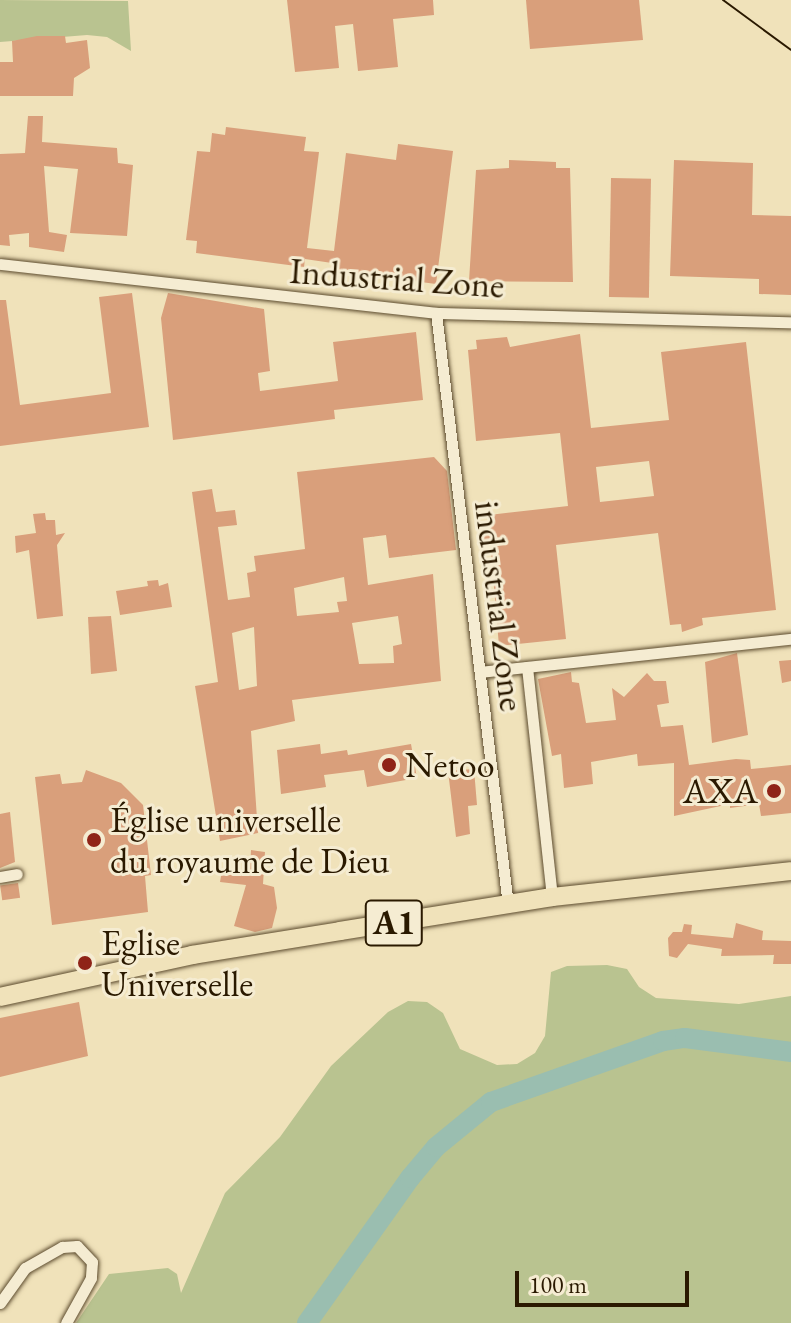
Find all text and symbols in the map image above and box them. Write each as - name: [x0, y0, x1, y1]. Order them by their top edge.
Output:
- street label: Industrial Zone: [288, 249, 506, 307]
- street label: industrial Zone: [466, 498, 534, 714]
- place label: Netoo: [405, 743, 494, 787]
- marker: Netoo: [380, 756, 398, 774]
- place label: AXA: [683, 769, 758, 813]
- marker: AXA: [765, 782, 783, 800]
- place label: Église universelle du royaume de Dieu: [110, 797, 390, 882]
- marker: Église universelle du royaume de Dieu: [85, 831, 103, 849]
- road number: A1: [364, 893, 424, 953]
- place label: Eglise Universelle: [101, 920, 253, 1005]
- marker: Eglise Universelle: [76, 954, 94, 972]
- scale bar: [519, 1255, 693, 1305]
- text: 100 m: [529, 1269, 587, 1300]

